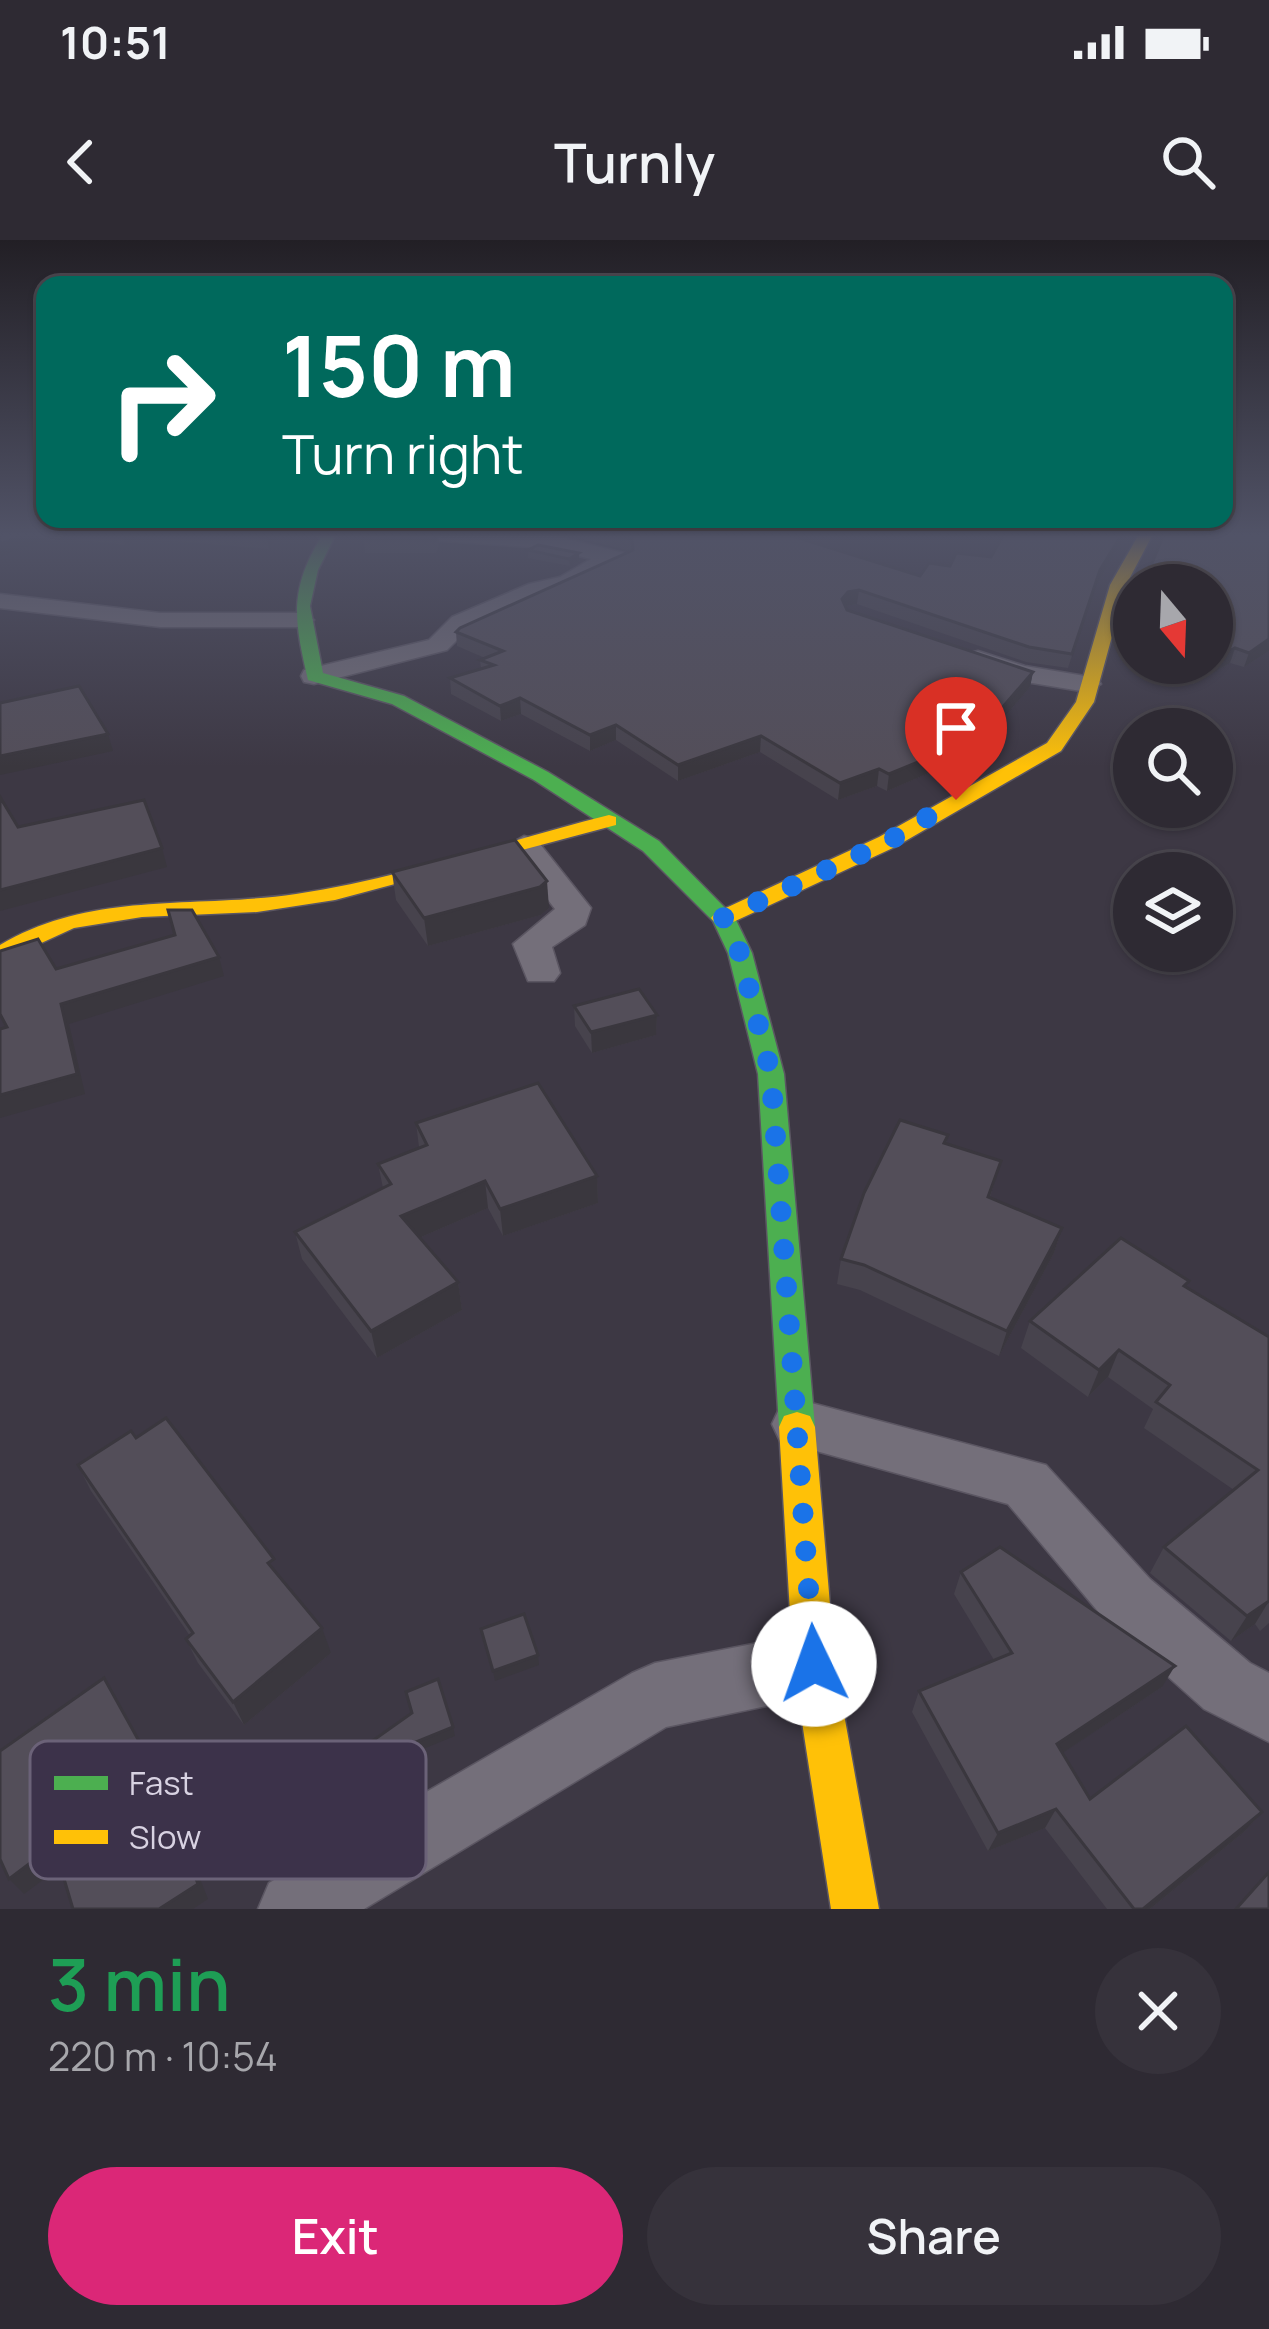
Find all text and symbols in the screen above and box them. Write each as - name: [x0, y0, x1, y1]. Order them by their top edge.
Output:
- text: 10:51: [60, 11, 171, 73]
- text: Turnly: [554, 125, 715, 199]
- icon: back: [48, 129, 114, 195]
- icon: search: [1155, 129, 1221, 195]
- text: 150 m: [282, 307, 516, 422]
- icon: right: [84, 324, 240, 480]
- text: Turn right: [282, 416, 524, 490]
- north arrow: [1113, 564, 1233, 684]
- map controls: [1113, 564, 1233, 972]
- pin: [905, 677, 1007, 800]
- icon: arrive: [923, 695, 989, 761]
- button: search: [1113, 708, 1233, 828]
- button: layers: [1113, 852, 1233, 972]
- position arrow: [751, 1601, 877, 1727]
- legend: [30, 1741, 426, 1879]
- text: Fast: [129, 1760, 194, 1805]
- text: Slow: [129, 1814, 201, 1859]
- text: 3 min: [48, 1934, 230, 2033]
- button: close: [1095, 1948, 1221, 2074]
- text: 220 m · 10:54: [48, 2029, 278, 2083]
- button: Exit: [48, 2167, 623, 2305]
- button: Share: [647, 2167, 1221, 2305]

